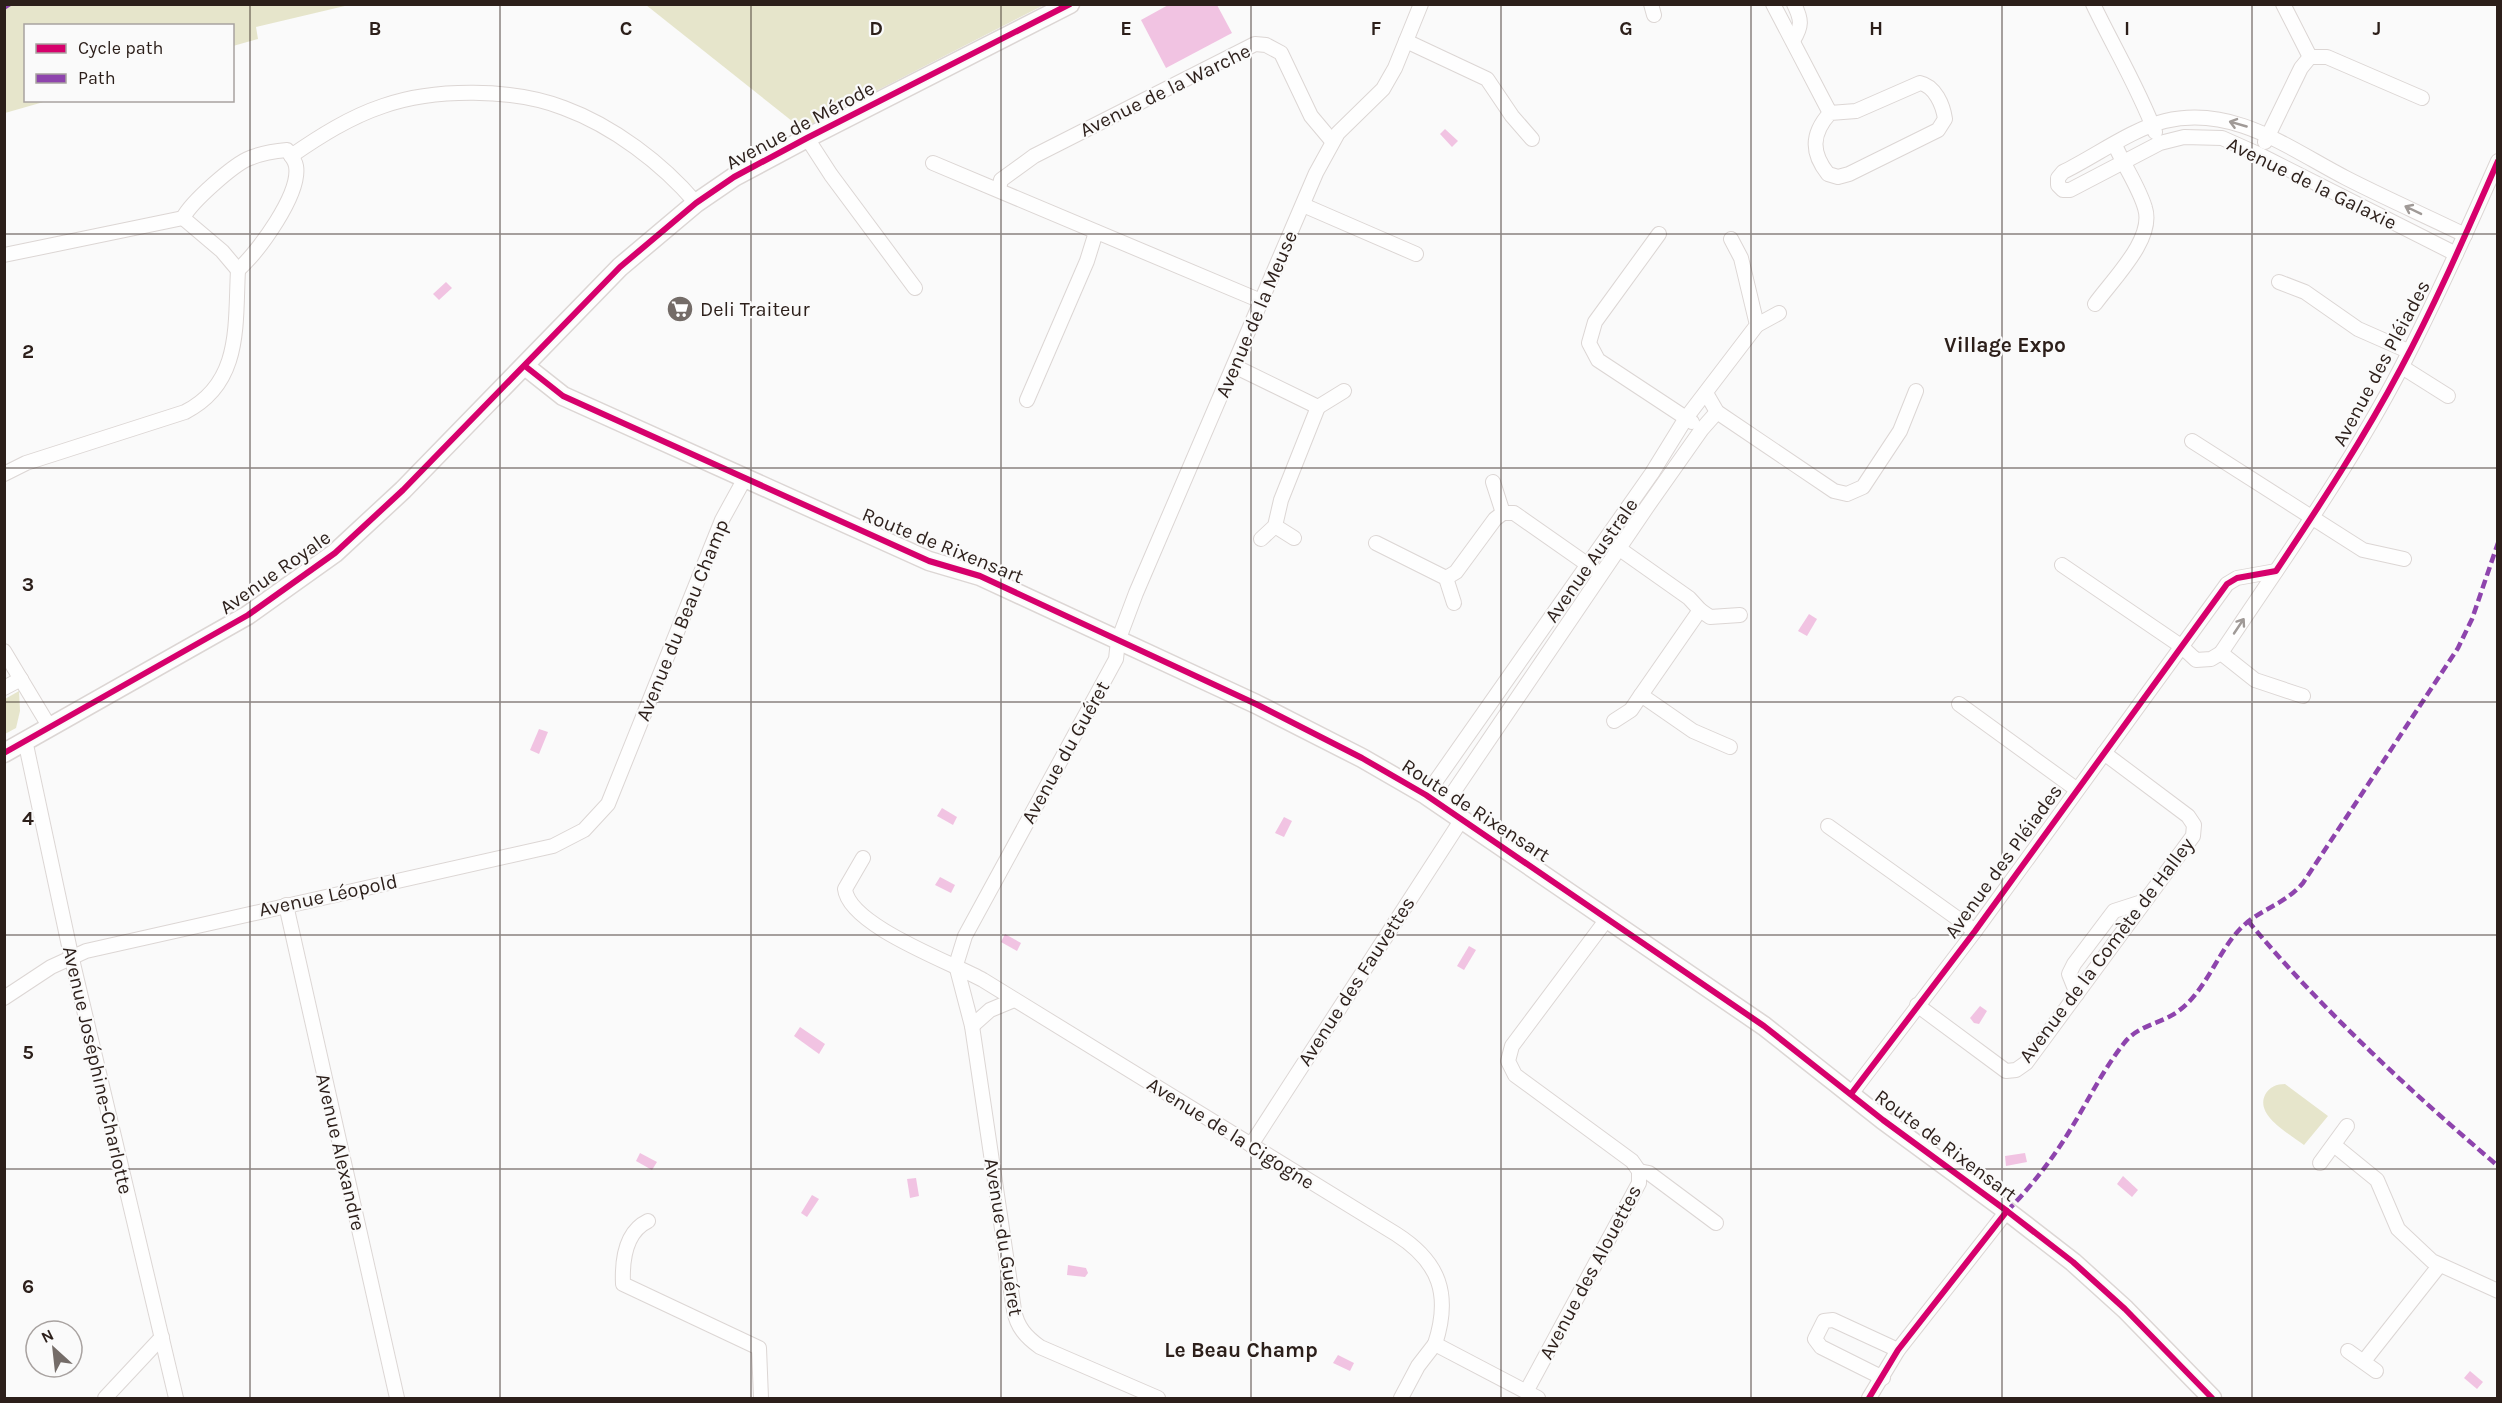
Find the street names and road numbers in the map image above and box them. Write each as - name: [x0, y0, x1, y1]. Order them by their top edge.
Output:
- street label: Avenue de la Warche: [1076, 39, 1254, 142]
- street label: Avenue de Mérode: [722, 77, 878, 174]
- street label: Avenue de la Galaxie: [2223, 132, 2400, 235]
- street label: Avenue de la Meuse: [1211, 227, 1302, 401]
- street label: Avenue des Pléiades: [2328, 276, 2435, 450]
- street label: Avenue Australe: [1540, 494, 1643, 627]
- street label: Route de Rixensart: [859, 503, 1027, 588]
- street label: Avenue du Beau Champ: [631, 516, 734, 724]
- street label: Avenue Royale: [215, 526, 335, 619]
- street label: Avenue du Guéret: [1017, 676, 1114, 828]
- street label: Route de Rixensart: [1397, 754, 1554, 867]
- street label: Avenue des Pléiades: [1940, 780, 2067, 943]
- street label: Avenue de la Comète de Halley: [2014, 833, 2198, 1067]
- street label: Avenue Léopold: [257, 870, 400, 921]
- street label: Avenue des Fauvettes: [1293, 892, 1420, 1070]
- street label: Avenue Joséphine-Charlotte: [58, 944, 137, 1196]
- street label: Avenue Alexandre: [311, 1071, 370, 1233]
- street label: Avenue de la Cigogne: [1143, 1073, 1319, 1194]
- street label: Route de Rixensart: [1870, 1085, 2022, 1207]
- street label: Avenue du Guéret: [980, 1156, 1027, 1318]
- street label: Avenue des Alouettes: [1535, 1181, 1646, 1363]

